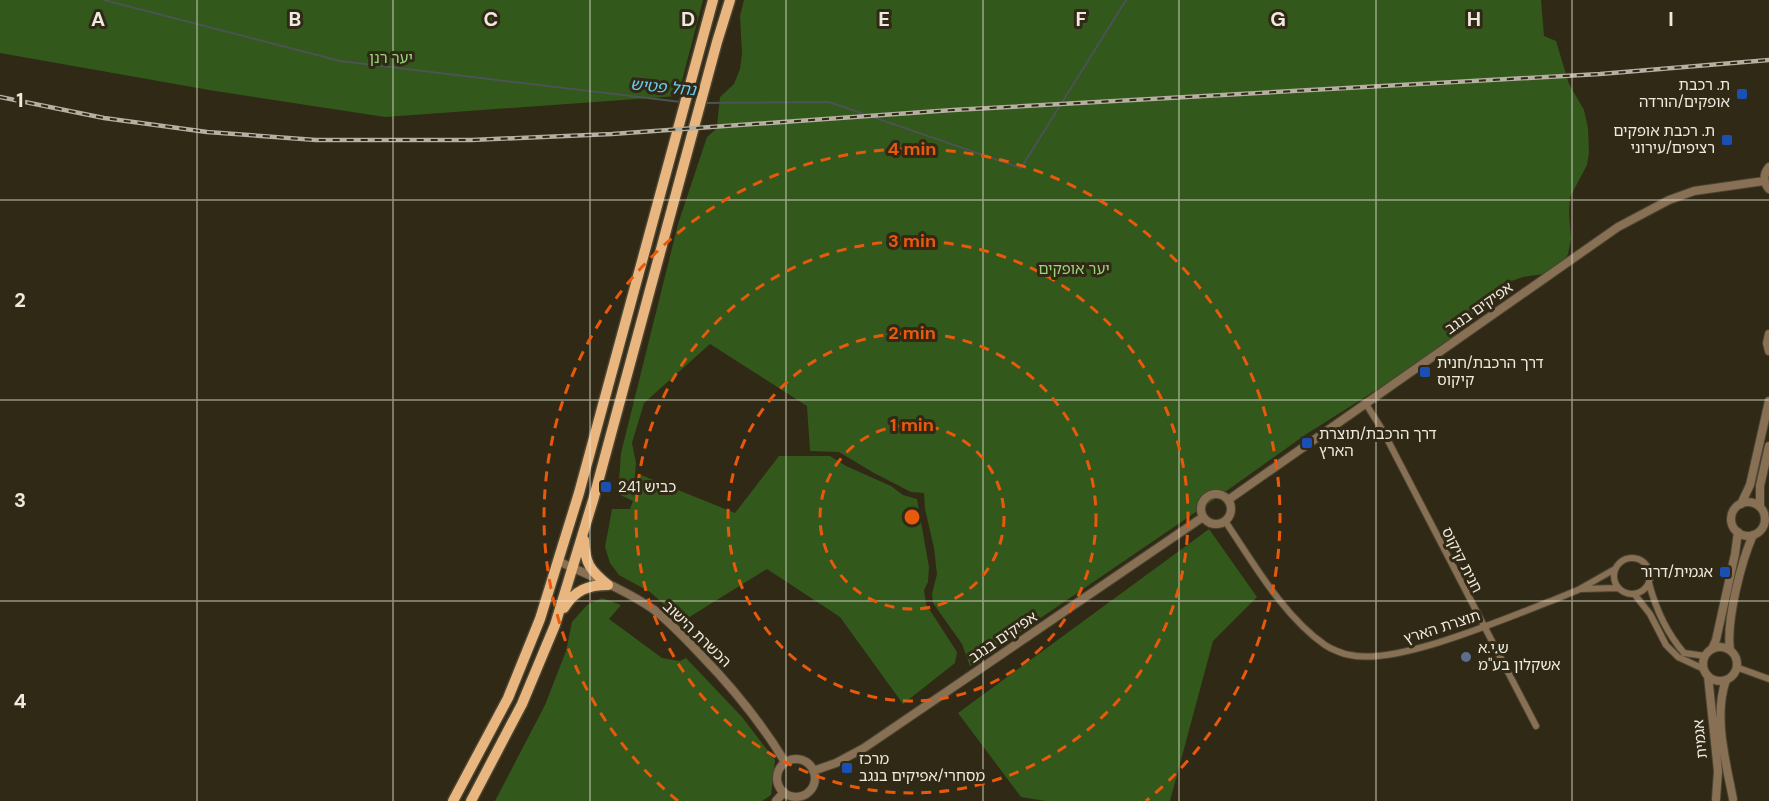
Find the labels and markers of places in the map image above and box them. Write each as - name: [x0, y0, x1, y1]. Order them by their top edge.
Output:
- place label: ת. רכבת אופקים/הורדה: [1639, 75, 1730, 112]
- marker: ת. רכבת אופקים/הורדה: [1735, 87, 1749, 101]
- place label: ת. רכבת אופקים רציפים/עירוני: [1613, 121, 1715, 158]
- marker: ת. רכבת אופקים רציפים/עירוני: [1720, 133, 1734, 147]
- place label: דרך הרכבת/חנית קיקוס: [1437, 353, 1544, 390]
- marker: דרך הרכבת/חנית קיקוס: [1418, 365, 1432, 379]
- place label: דרך הרכבת/תוצרת הארץ: [1319, 424, 1437, 461]
- marker: דרך הרכבת/תוצרת הארץ: [1300, 436, 1314, 450]
- place label: כביש 241: [618, 477, 676, 497]
- marker: כביש 241: [599, 480, 613, 494]
- centre of rings: [902, 507, 922, 527]
- place label: אגמית/דרור: [1640, 562, 1713, 582]
- marker: אגמית/דרור: [1718, 565, 1732, 579]
- place label: ש.י.א אשקלון בע"מ: [1478, 638, 1561, 675]
- marker: ש.י.א אשקלון בע"מ: [1459, 650, 1473, 664]
- place label: מרכז מסחרי/אפיקים בנגב: [859, 749, 985, 786]
- marker: מרכז מסחרי/אפיקים בנגב: [840, 761, 854, 775]

